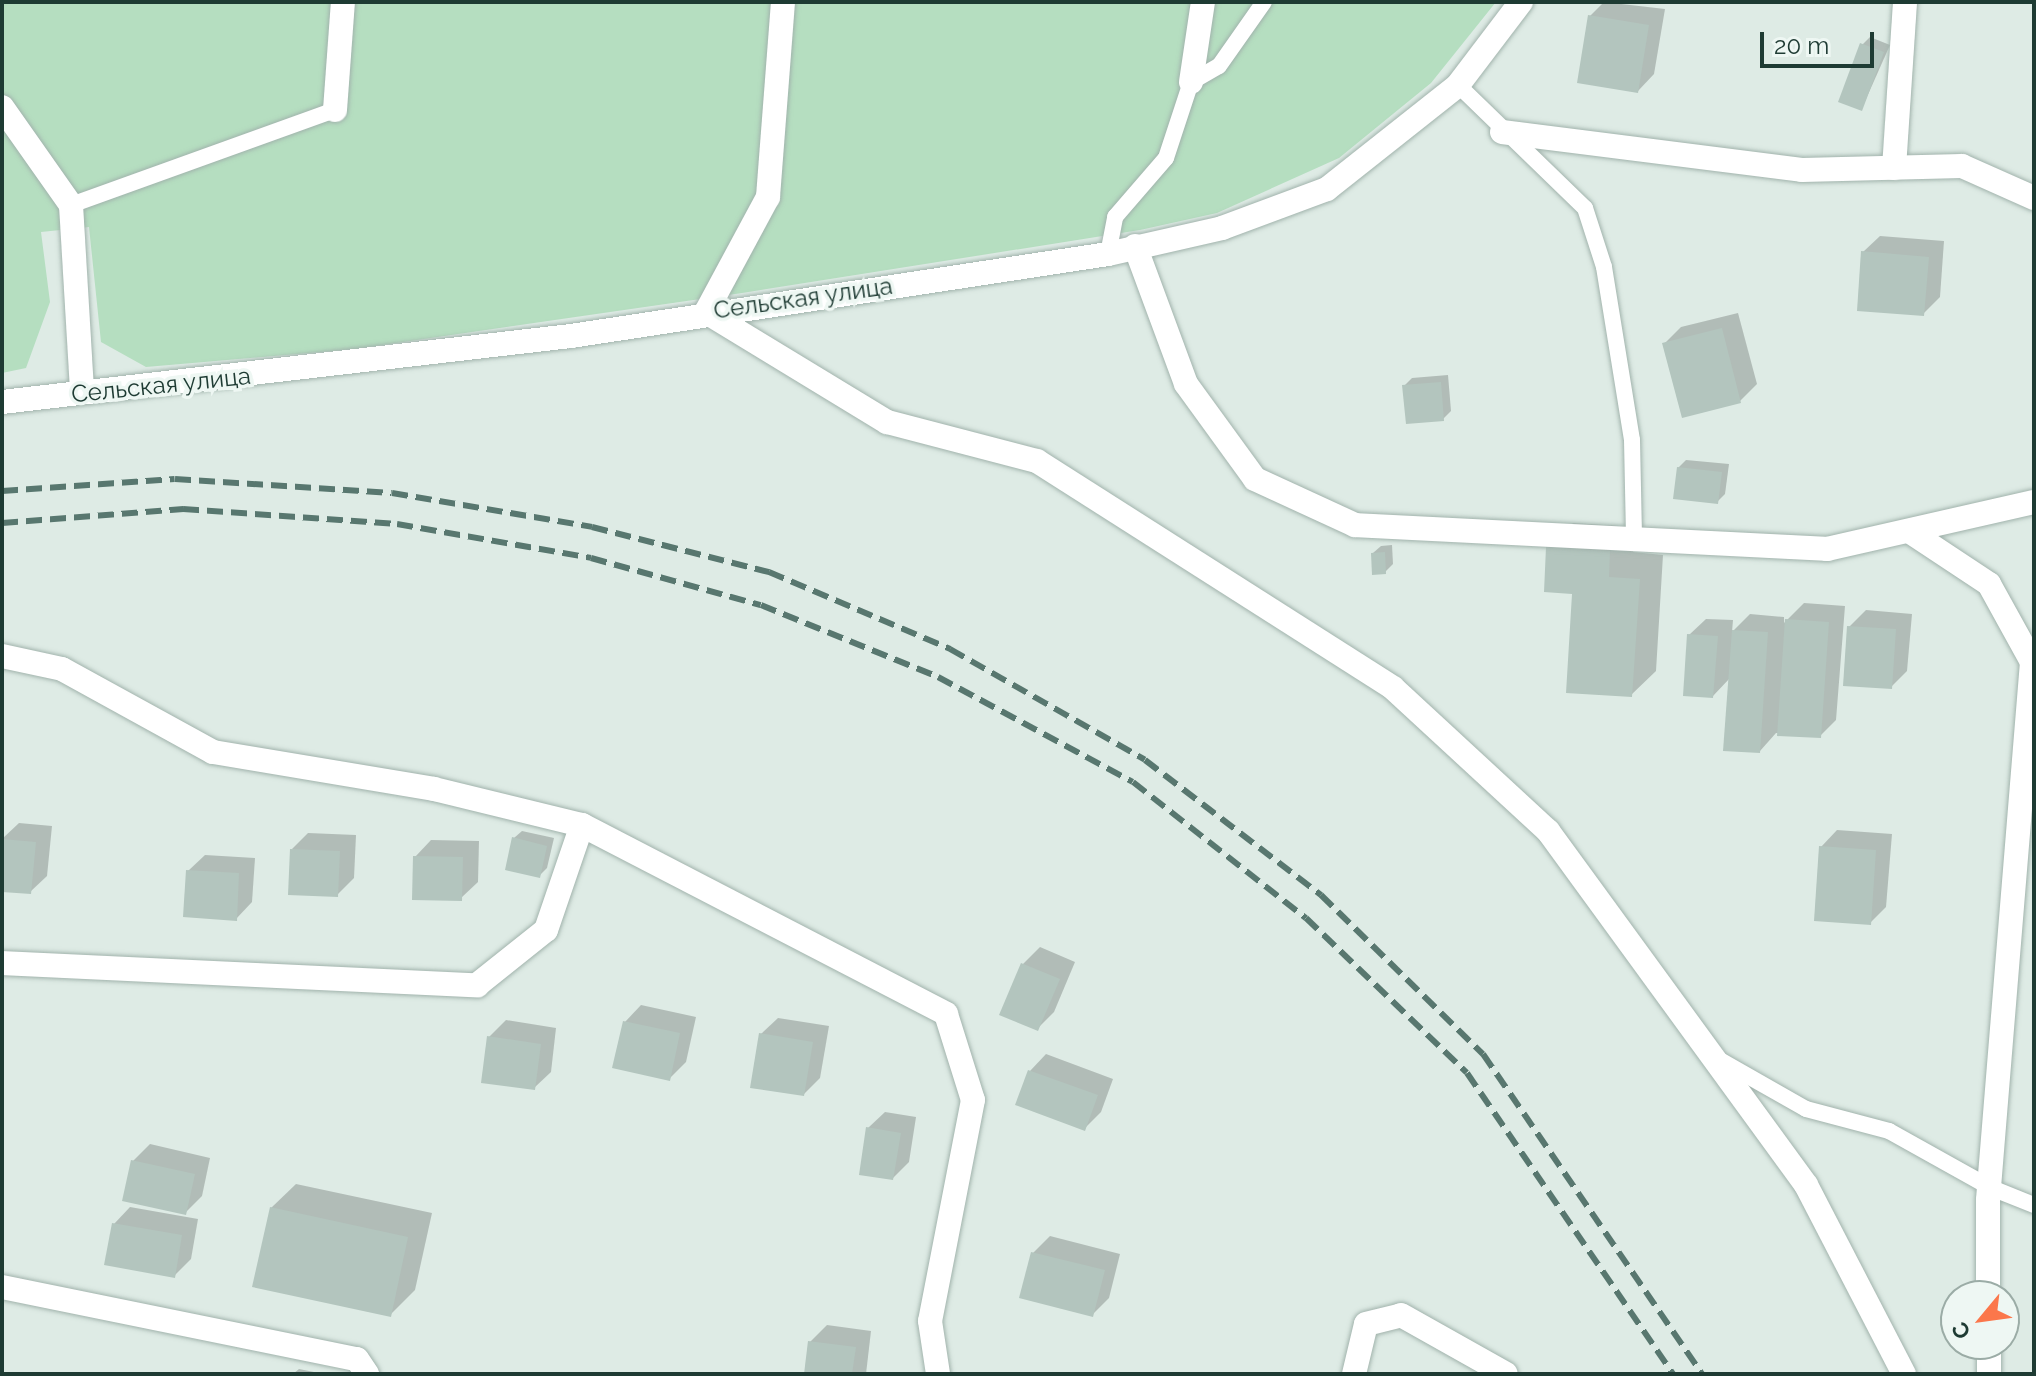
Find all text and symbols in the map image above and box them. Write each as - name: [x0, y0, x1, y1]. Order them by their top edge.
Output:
- scale bar: [1764, 16, 1878, 66]
- text: 20 m: [1774, 31, 1829, 60]
- street label: Сельская улица: [711, 271, 895, 325]
- street label: Сельская улица: [69, 361, 253, 409]
- north arrow: [1940, 1280, 2020, 1360]
- text: С: [1946, 1318, 1976, 1344]

